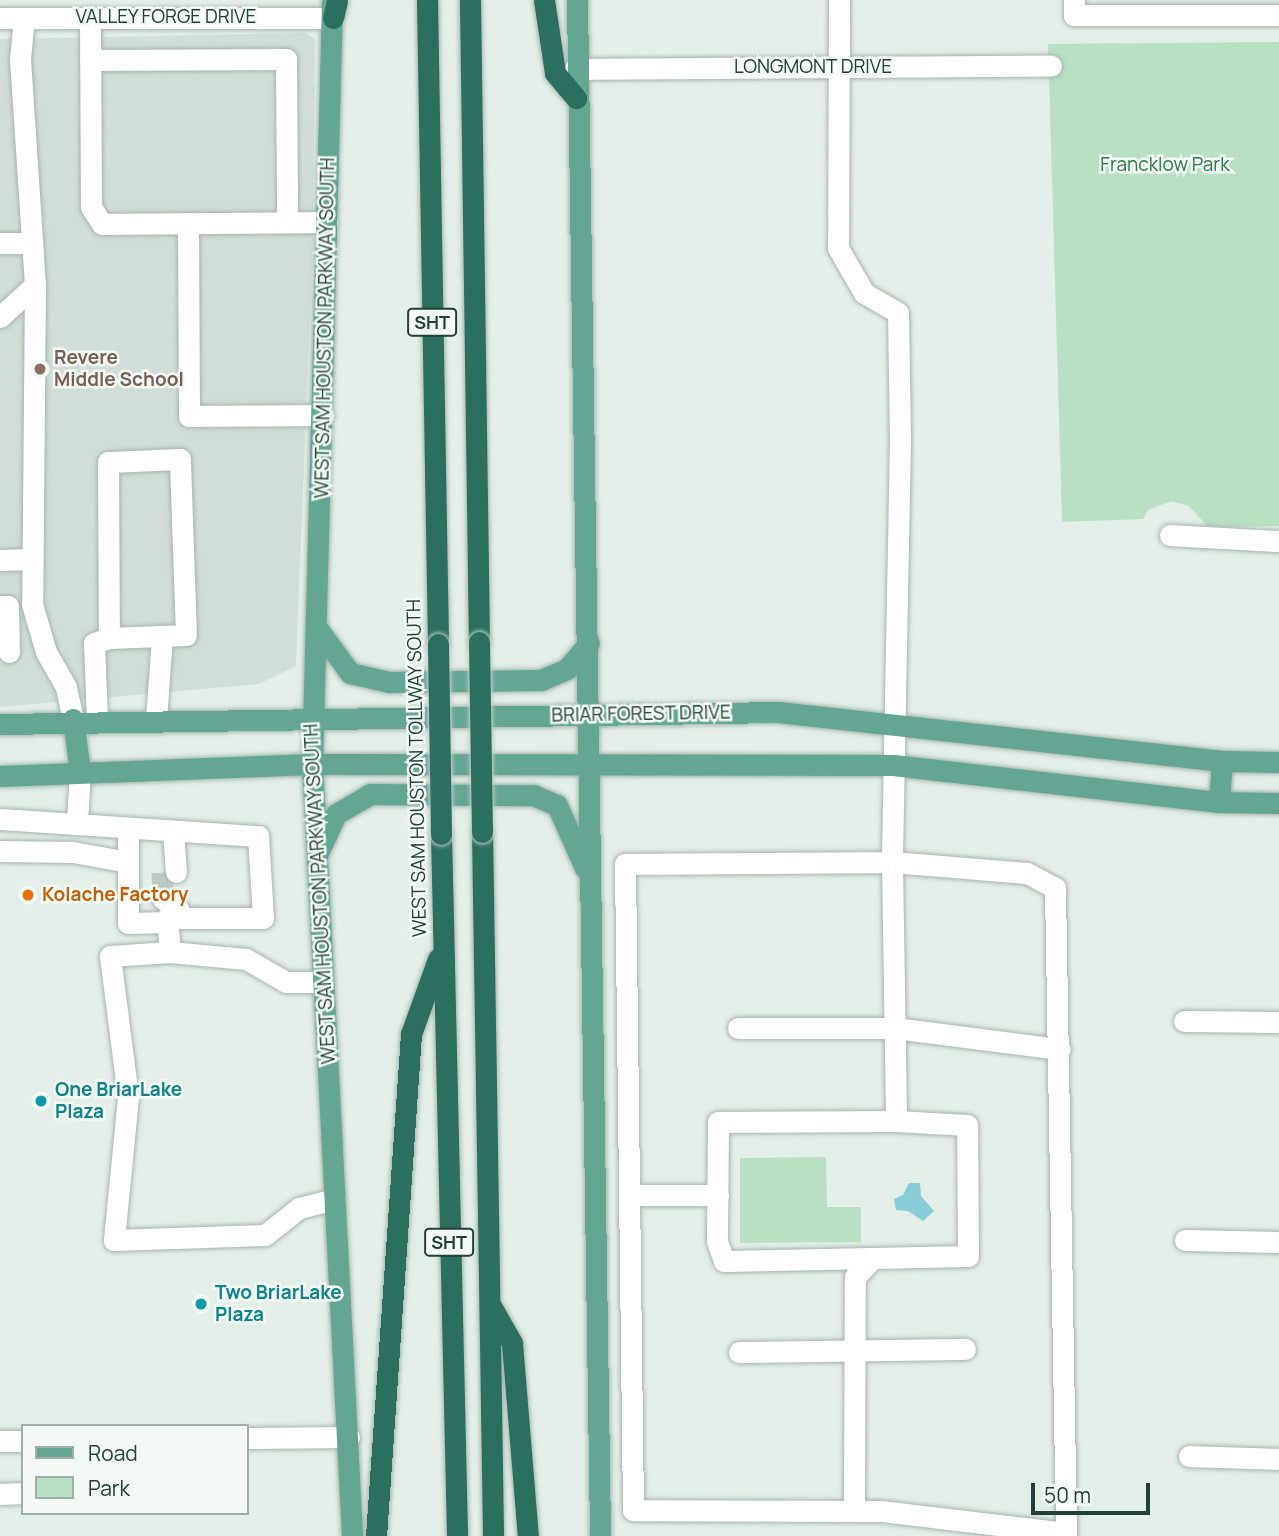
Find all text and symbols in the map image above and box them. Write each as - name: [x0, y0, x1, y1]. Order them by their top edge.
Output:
- street label: VALLEY FORGE DRIVE: [75, 6, 257, 28]
- street label: LONGMONT DRIVE: [734, 56, 892, 78]
- park label: Francklow Park: [1100, 154, 1230, 176]
- street label: WEST SAM HOUSTON PARKWAY SOUTH: [311, 157, 339, 499]
- road number: SHT: [406, 308, 458, 336]
- place label: Revere Middle School: [54, 347, 184, 391]
- marker: Revere Middle School: [32, 361, 48, 377]
- street label: WEST SAM HOUSTON TOLLWAY SOUTH: [403, 598, 431, 938]
- street label: BRIAR FOREST DRIVE: [551, 701, 731, 727]
- street label: WEST SAM HOUSTON PARKWAY SOUTH: [300, 723, 340, 1065]
- place label: Kolache Factory: [42, 884, 188, 906]
- marker: Kolache Factory: [20, 887, 36, 903]
- place label: One BriarLake Plaza: [55, 1079, 182, 1123]
- marker: One BriarLake Plaza: [33, 1093, 49, 1109]
- road number: SHT: [423, 1227, 475, 1256]
- place label: Two BriarLake Plaza: [215, 1282, 342, 1326]
- marker: Two BriarLake Plaza: [193, 1296, 209, 1312]
- legend: [21, 1424, 248, 1515]
- text: Road: [88, 1439, 138, 1467]
- scale bar: [1034, 1470, 1153, 1514]
- text: Park: [88, 1474, 130, 1502]
- text: 50 m: [1044, 1481, 1091, 1509]

